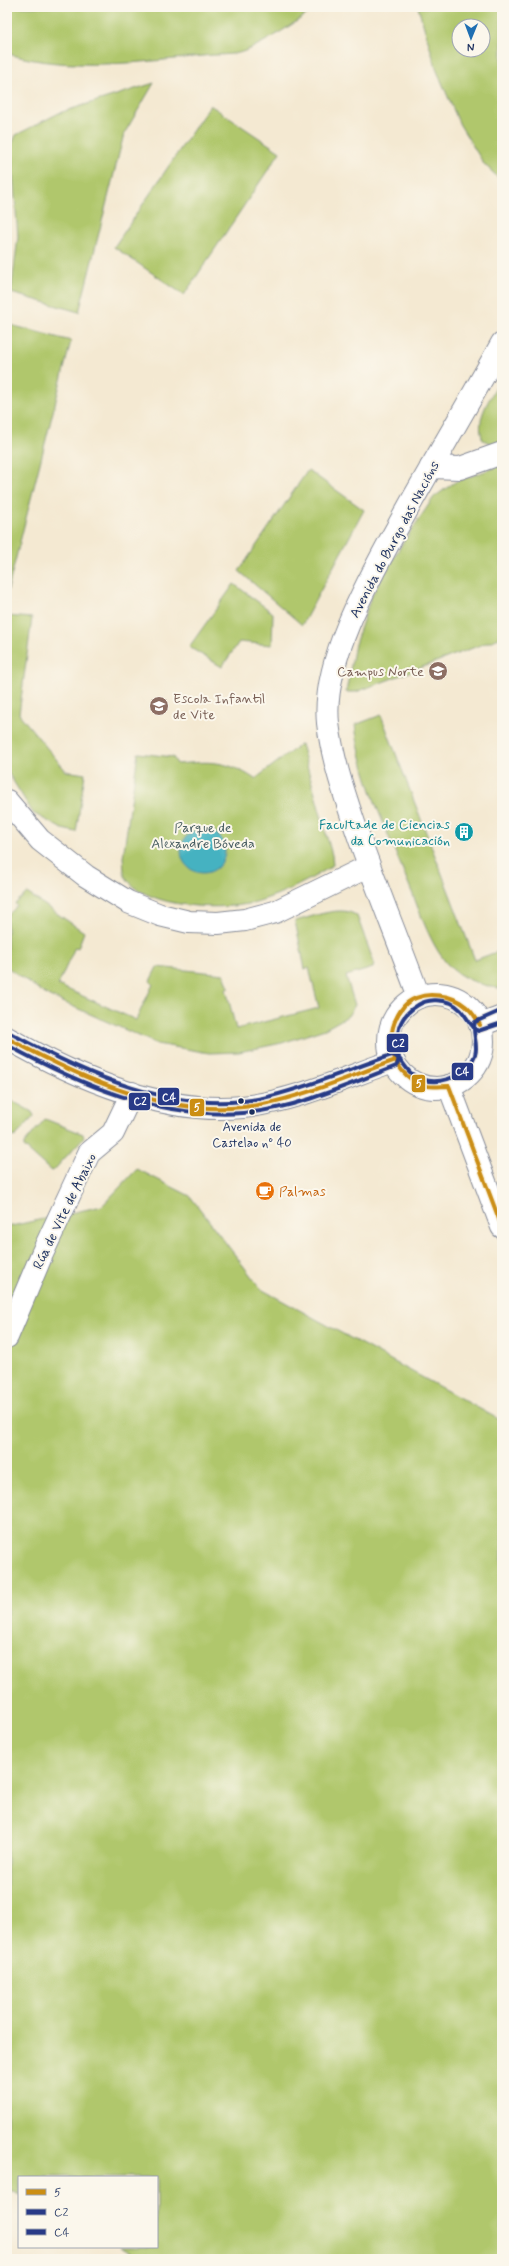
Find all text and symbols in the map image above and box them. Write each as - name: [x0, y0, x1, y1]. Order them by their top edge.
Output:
- north arrow: [451, 18, 491, 58]
- text: N: [467, 40, 475, 54]
- street label: Avenida do Burgo das Nacións: [346, 458, 444, 621]
- school or university icon: Campus Norte: [427, 660, 449, 682]
- place label: Campus Norte: [337, 663, 424, 681]
- place label: Escola Infantil de Vite: [173, 690, 265, 724]
- school or university icon: Escola Infantil de Vite: [148, 695, 170, 717]
- place label: Facultade de Ciencias da Comunicación: [319, 816, 450, 850]
- park label: Parque de Alexandre Bóveda: [151, 819, 255, 853]
- building icon: Facultade de Ciencias da Comunicación: [453, 821, 475, 843]
- line badge: C2: [386, 1033, 409, 1053]
- text: C2: [391, 1037, 405, 1051]
- line badge: C4: [451, 1062, 474, 1081]
- text: C4: [455, 1065, 470, 1079]
- line badge: 5: [411, 1074, 426, 1093]
- text: 5: [416, 1077, 423, 1091]
- line badge: C4: [157, 1087, 180, 1106]
- text: C4: [162, 1091, 177, 1105]
- line badge: C2: [128, 1092, 151, 1111]
- text: C2: [133, 1095, 147, 1109]
- unlabelled marker: [236, 1096, 246, 1106]
- line badge: 5: [189, 1098, 205, 1117]
- text: 5: [194, 1101, 201, 1115]
- marker: Avenida de Castelao nº 40: [247, 1107, 257, 1117]
- place label: Avenida de Castelao nº 40: [212, 1119, 292, 1152]
- street label: Rúa de Vite de Abaixo: [29, 1150, 101, 1272]
- cafe icon: Palmas: [254, 1180, 276, 1202]
- place label: Palmas: [279, 1183, 326, 1201]
- legend: [18, 2176, 158, 2248]
- text: 5: [54, 2185, 61, 2201]
- text: C2: [54, 2205, 69, 2221]
- text: C4: [54, 2225, 70, 2241]

